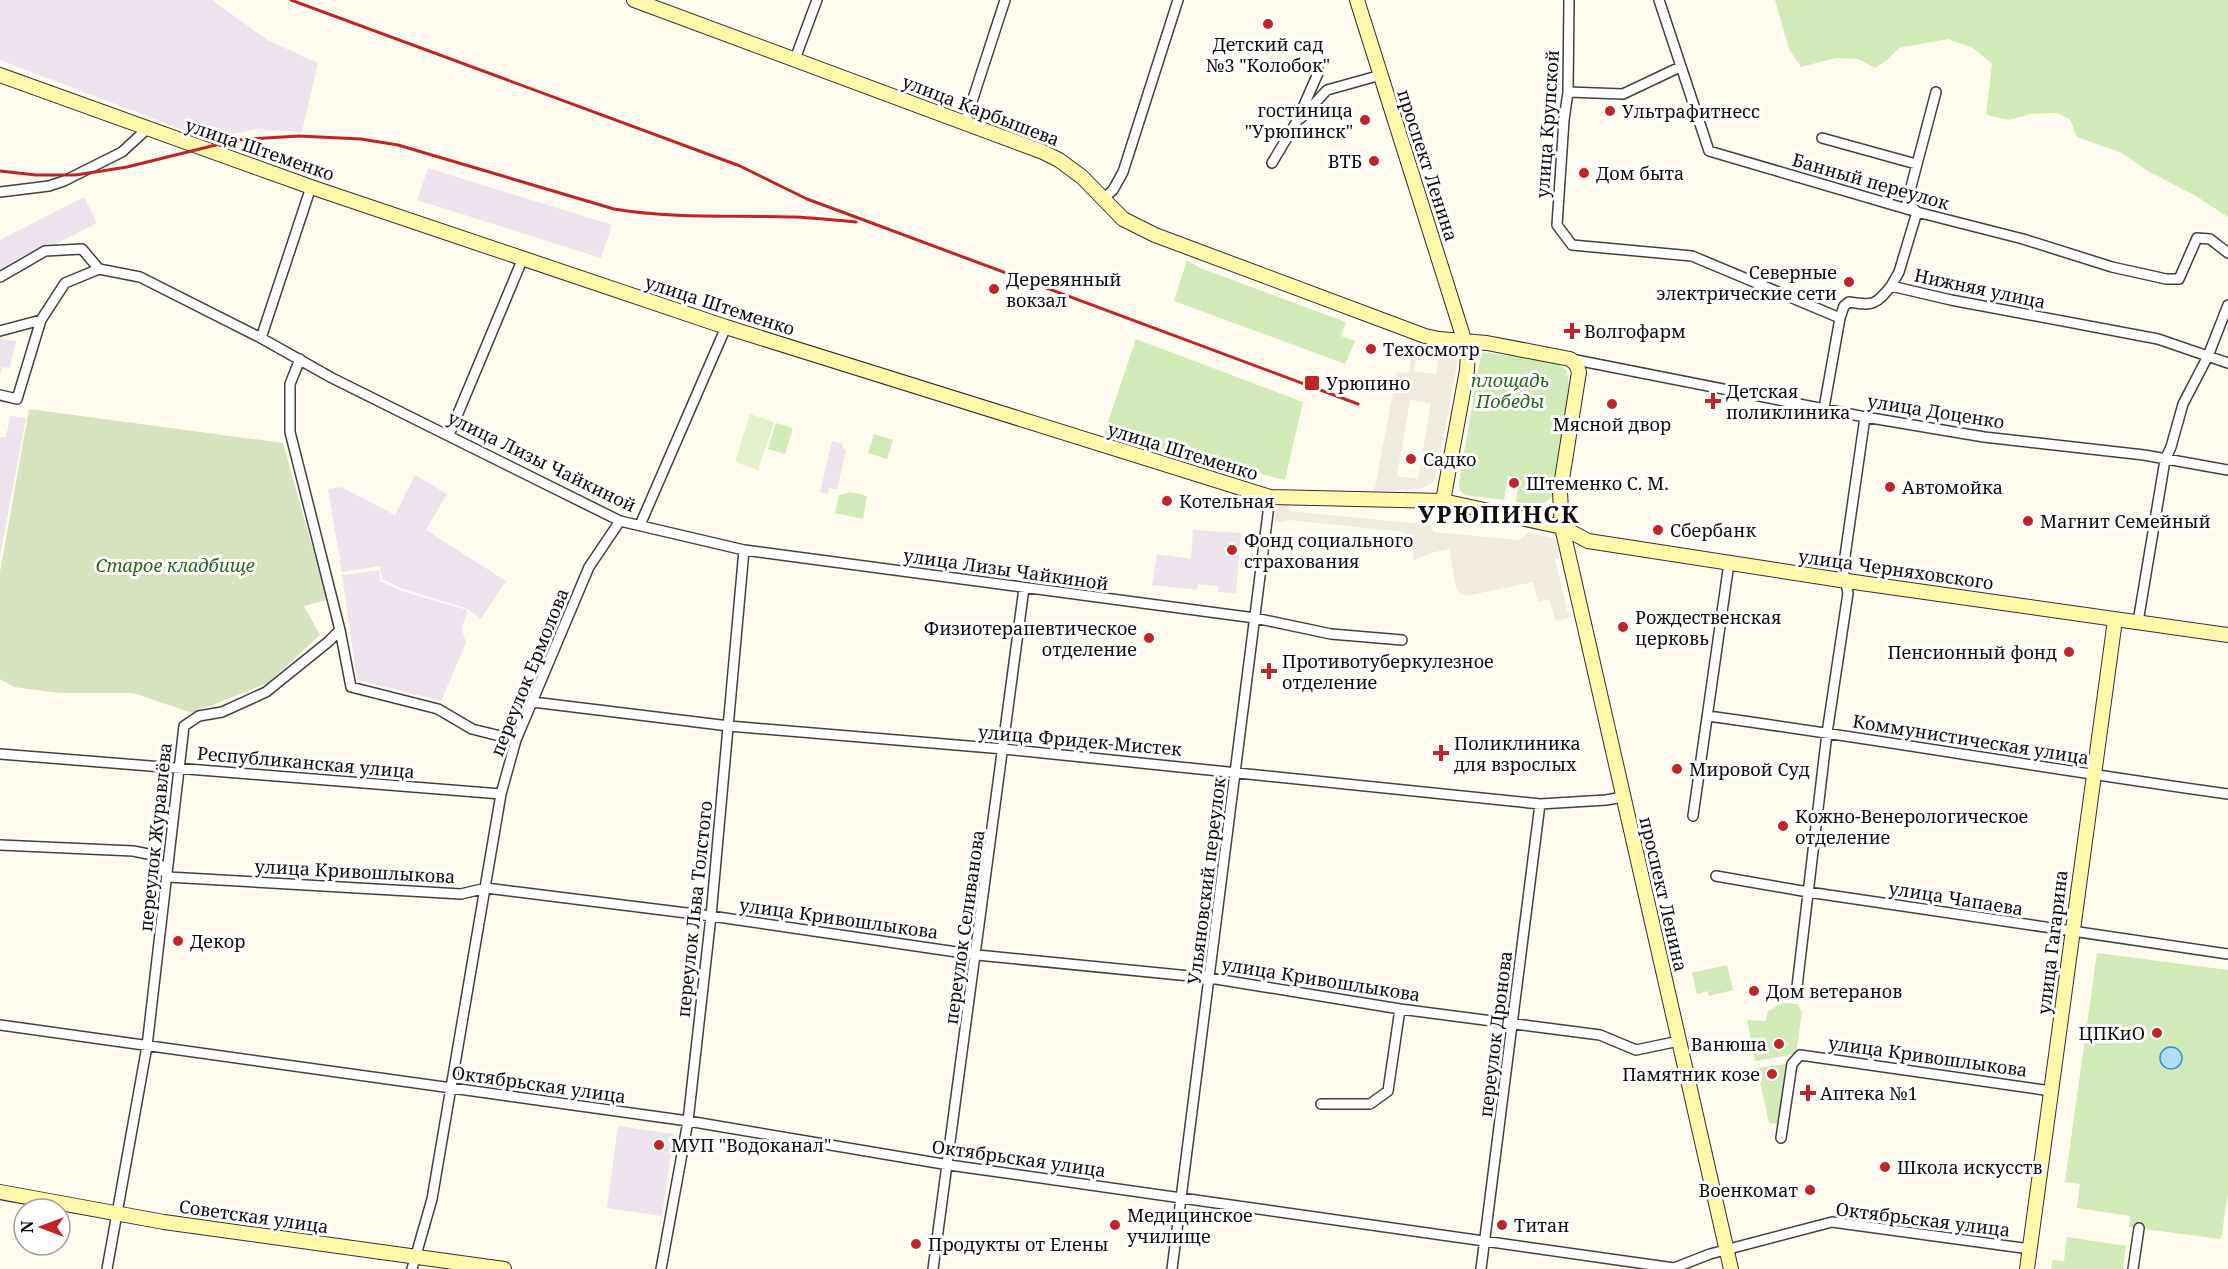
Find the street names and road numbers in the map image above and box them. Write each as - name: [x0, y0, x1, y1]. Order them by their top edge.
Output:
- street label: улица Крупской: [1530, 49, 1564, 199]
- street label: улица Карбышева: [899, 69, 1063, 151]
- street label: проспект Ленина: [1392, 86, 1464, 244]
- street label: улица Штеменко: [182, 112, 338, 186]
- street label: Банный переулок: [1790, 147, 1953, 215]
- street label: Нижняя улица: [1912, 262, 2048, 314]
- street label: улица Штеменко: [642, 269, 798, 341]
- street label: улица Доценко: [1866, 388, 2006, 434]
- street label: улица Лизы Чайкиной: [444, 405, 640, 517]
- street label: улица Штеменко: [1105, 417, 1261, 485]
- street label: улица Лизы Чайкиной: [902, 543, 1110, 595]
- street label: улица Черняховского: [1797, 543, 1995, 595]
- street label: переулок Ермолова: [484, 584, 574, 760]
- street label: Коммунистическая улица: [1851, 708, 2091, 770]
- street label: улица Фридек-Мистек: [977, 719, 1183, 761]
- street label: переулок Журавлёва: [133, 741, 177, 933]
- street label: Республиканская улица: [196, 741, 416, 783]
- street label: Ульяновский переулок: [1181, 776, 1231, 986]
- street label: переулок Льва Толстого: [671, 799, 717, 1019]
- street label: проспект Ленина: [1635, 814, 1693, 974]
- street label: переулок Селиванова: [938, 828, 990, 1026]
- street label: улица Кривошлыкова: [254, 854, 456, 888]
- street label: улица Гагарина: [2031, 868, 2073, 1016]
- street label: улица Чапаева: [1887, 875, 2025, 921]
- street label: улица Кривошлыкова: [738, 892, 940, 944]
- street label: переулок Дронова: [1473, 949, 1517, 1119]
- street label: улица Кривошлыкова: [1220, 951, 1422, 1007]
- street label: улица Кривошлыкова: [1827, 1030, 2029, 1082]
- street label: Октябрьская улица: [450, 1060, 628, 1108]
- street label: Октябрьская улица: [930, 1134, 1108, 1182]
- street label: Советская улица: [178, 1194, 330, 1238]
- street label: Октябрьская улица: [1834, 1196, 2012, 1242]

